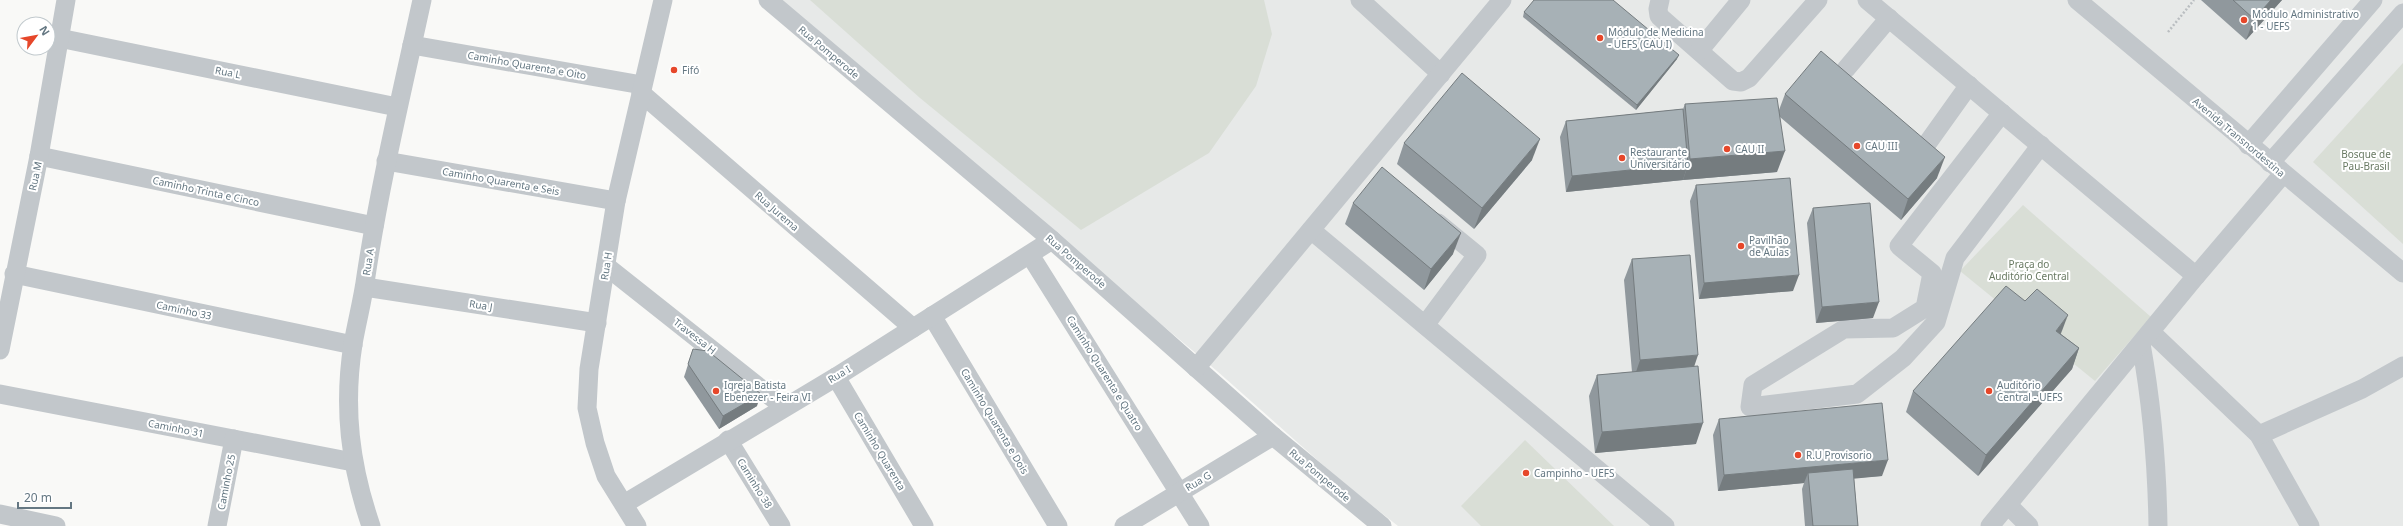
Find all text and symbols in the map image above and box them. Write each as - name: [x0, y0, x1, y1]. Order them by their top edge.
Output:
- place label: Módulo Administrativo 1 - UEFS: [2252, 7, 2359, 33]
- marker: Módulo Administrativo 1 - UEFS: [2239, 15, 2249, 25]
- north arrow: [16, 16, 56, 56]
- street label: Rua Pomperode: [796, 22, 863, 82]
- text: N: [36, 23, 54, 38]
- place label: Módulo de Medicina - UEFS (CAU I): [1608, 25, 1704, 51]
- marker: Módulo de Medicina - UEFS (CAU I): [1595, 33, 1605, 43]
- street label: Caminho Quarenta e Oito: [467, 48, 587, 82]
- street label: Rua L: [214, 63, 242, 81]
- place label: Fifó: [682, 63, 699, 77]
- marker: Fifó: [669, 65, 679, 75]
- street label: Avenida Transnordestina: [2190, 94, 2288, 180]
- place label: CAU III: [1865, 139, 1898, 153]
- marker: CAU III: [1852, 141, 1862, 151]
- place label: CAU II: [1735, 142, 1764, 156]
- marker: CAU II: [1722, 144, 1732, 154]
- place label: Restaurante Universitário: [1630, 145, 1690, 171]
- park label: Bosque de Pau-Brasil: [2341, 147, 2391, 173]
- marker: Restaurante Universitário: [1617, 153, 1627, 163]
- street label: Rua M: [25, 160, 45, 192]
- street label: Caminho Quarenta e Seis: [441, 164, 561, 198]
- street label: Caminho Trinta e Cinco: [151, 173, 261, 209]
- street label: Rua Jurema: [752, 188, 802, 234]
- street label: Rua Pomperode: [1043, 231, 1109, 291]
- place label: Pavilhão de Aulas: [1749, 233, 1789, 259]
- marker: Pavilhão de Aulas: [1736, 241, 1746, 251]
- street label: Rua A: [359, 247, 377, 276]
- street label: Rua H: [597, 251, 615, 281]
- park label: Praça do Auditório Central: [1989, 257, 2069, 283]
- street label: Rua J: [468, 296, 494, 314]
- street label: Caminho 33: [155, 297, 213, 323]
- street label: Caminho Quarenta e Quatro: [1064, 313, 1146, 433]
- street label: Travessa H: [671, 315, 719, 357]
- street label: Rua I: [825, 362, 853, 386]
- street label: Caminho Quarenta e Dois: [958, 366, 1032, 477]
- place label: Igreja Batista Ebenezer - Feira VI: [724, 378, 811, 404]
- place label: Auditório Central - UEFS: [1997, 378, 2063, 404]
- marker: Igreja Batista Ebenezer - Feira VI: [711, 386, 721, 396]
- marker: Auditório Central - UEFS: [1984, 386, 1994, 396]
- street label: Caminho Quarenta: [851, 409, 909, 493]
- street label: Caminho 31: [147, 416, 205, 440]
- street label: Rua Pomperode: [1287, 445, 1354, 505]
- place label: R.U Provisorio: [1806, 448, 1872, 462]
- marker: R.U Provisorio: [1793, 450, 1803, 460]
- street label: Caminho 25: [214, 453, 238, 511]
- street label: Caminho 38: [734, 455, 776, 511]
- place label: Campinho - UEFS: [1534, 466, 1615, 480]
- street label: Rua G: [1182, 468, 1214, 494]
- marker: Campinho - UEFS: [1521, 468, 1531, 478]
- scale bar: [18, 484, 71, 510]
- text: 20 m: [24, 489, 52, 506]

